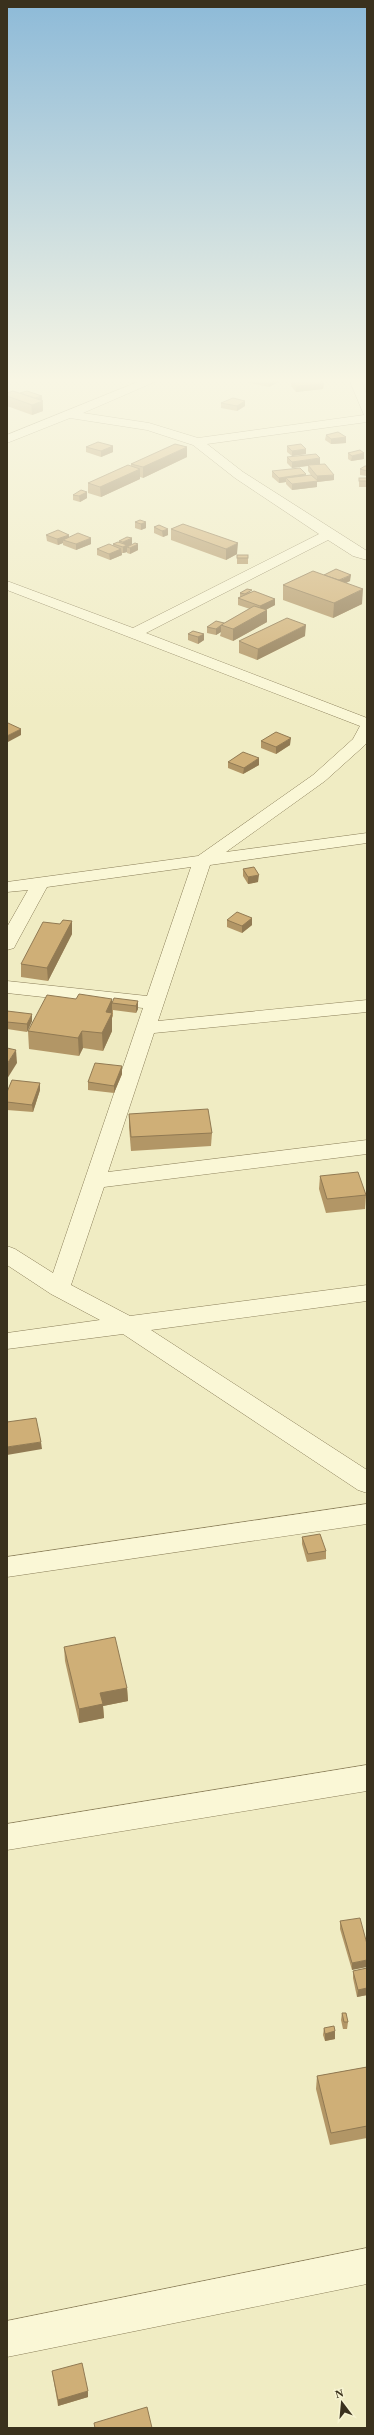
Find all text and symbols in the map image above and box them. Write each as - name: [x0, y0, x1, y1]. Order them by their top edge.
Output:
- north arrow: [322, 2383, 362, 2423]
- text: N: [334, 2387, 345, 2400]

